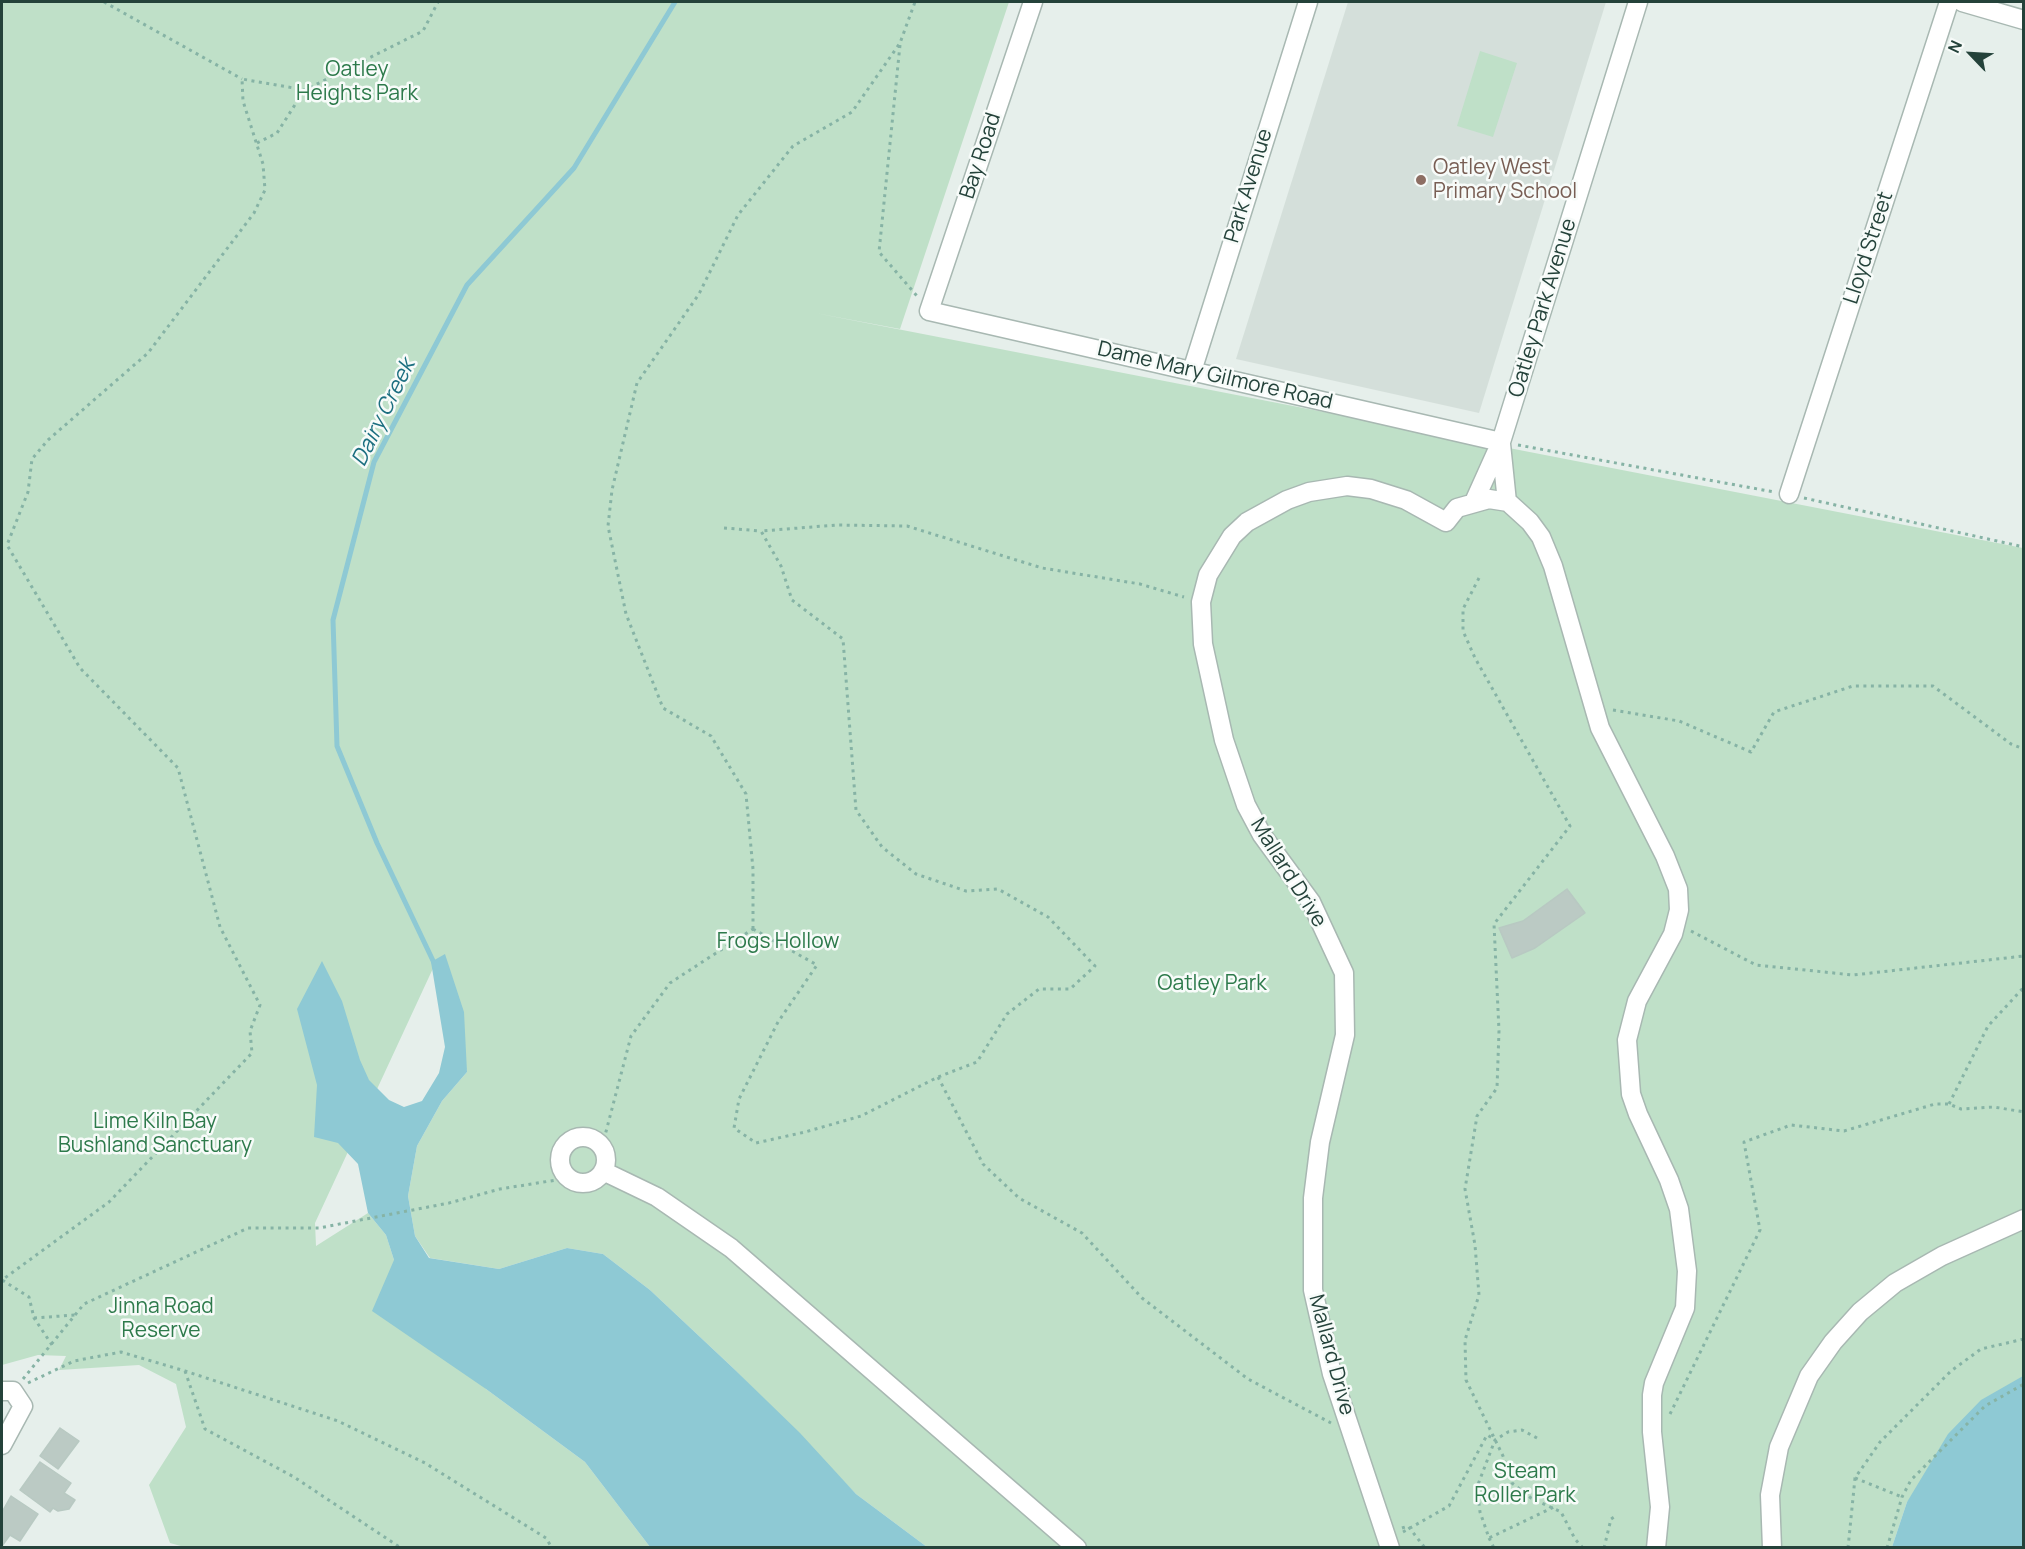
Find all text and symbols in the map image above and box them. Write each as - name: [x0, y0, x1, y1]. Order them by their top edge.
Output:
- north arrow: [1941, 24, 2001, 84]
- text: N: [1942, 37, 1967, 56]
- park label: Oatley Heights Park: [296, 57, 418, 107]
- street label: Bay Road: [955, 110, 1007, 202]
- street label: Park Avenue: [1220, 126, 1278, 246]
- place label: Oatley West Primary School: [1433, 155, 1577, 205]
- marker: Oatley West Primary School: [1414, 173, 1428, 187]
- street label: Lloyd Street: [1839, 189, 1899, 307]
- street label: Oatley Park Avenue: [1504, 216, 1582, 400]
- street label: Dame Mary Gilmore Road: [1095, 337, 1335, 415]
- water label: Dairy Creek: [347, 355, 421, 471]
- street label: Mallard Drive: [1244, 814, 1332, 932]
- park label: Frogs Hollow: [717, 929, 839, 955]
- park label: Oatley Park: [1157, 971, 1267, 997]
- park label: Lime Kiln Bay Bushland Sanctuary: [58, 1109, 252, 1159]
- street label: Mallard Drive: [1303, 1292, 1359, 1418]
- park label: Jinna Road Reserve: [108, 1294, 214, 1344]
- park label: Steam Roller Park: [1474, 1459, 1576, 1509]

